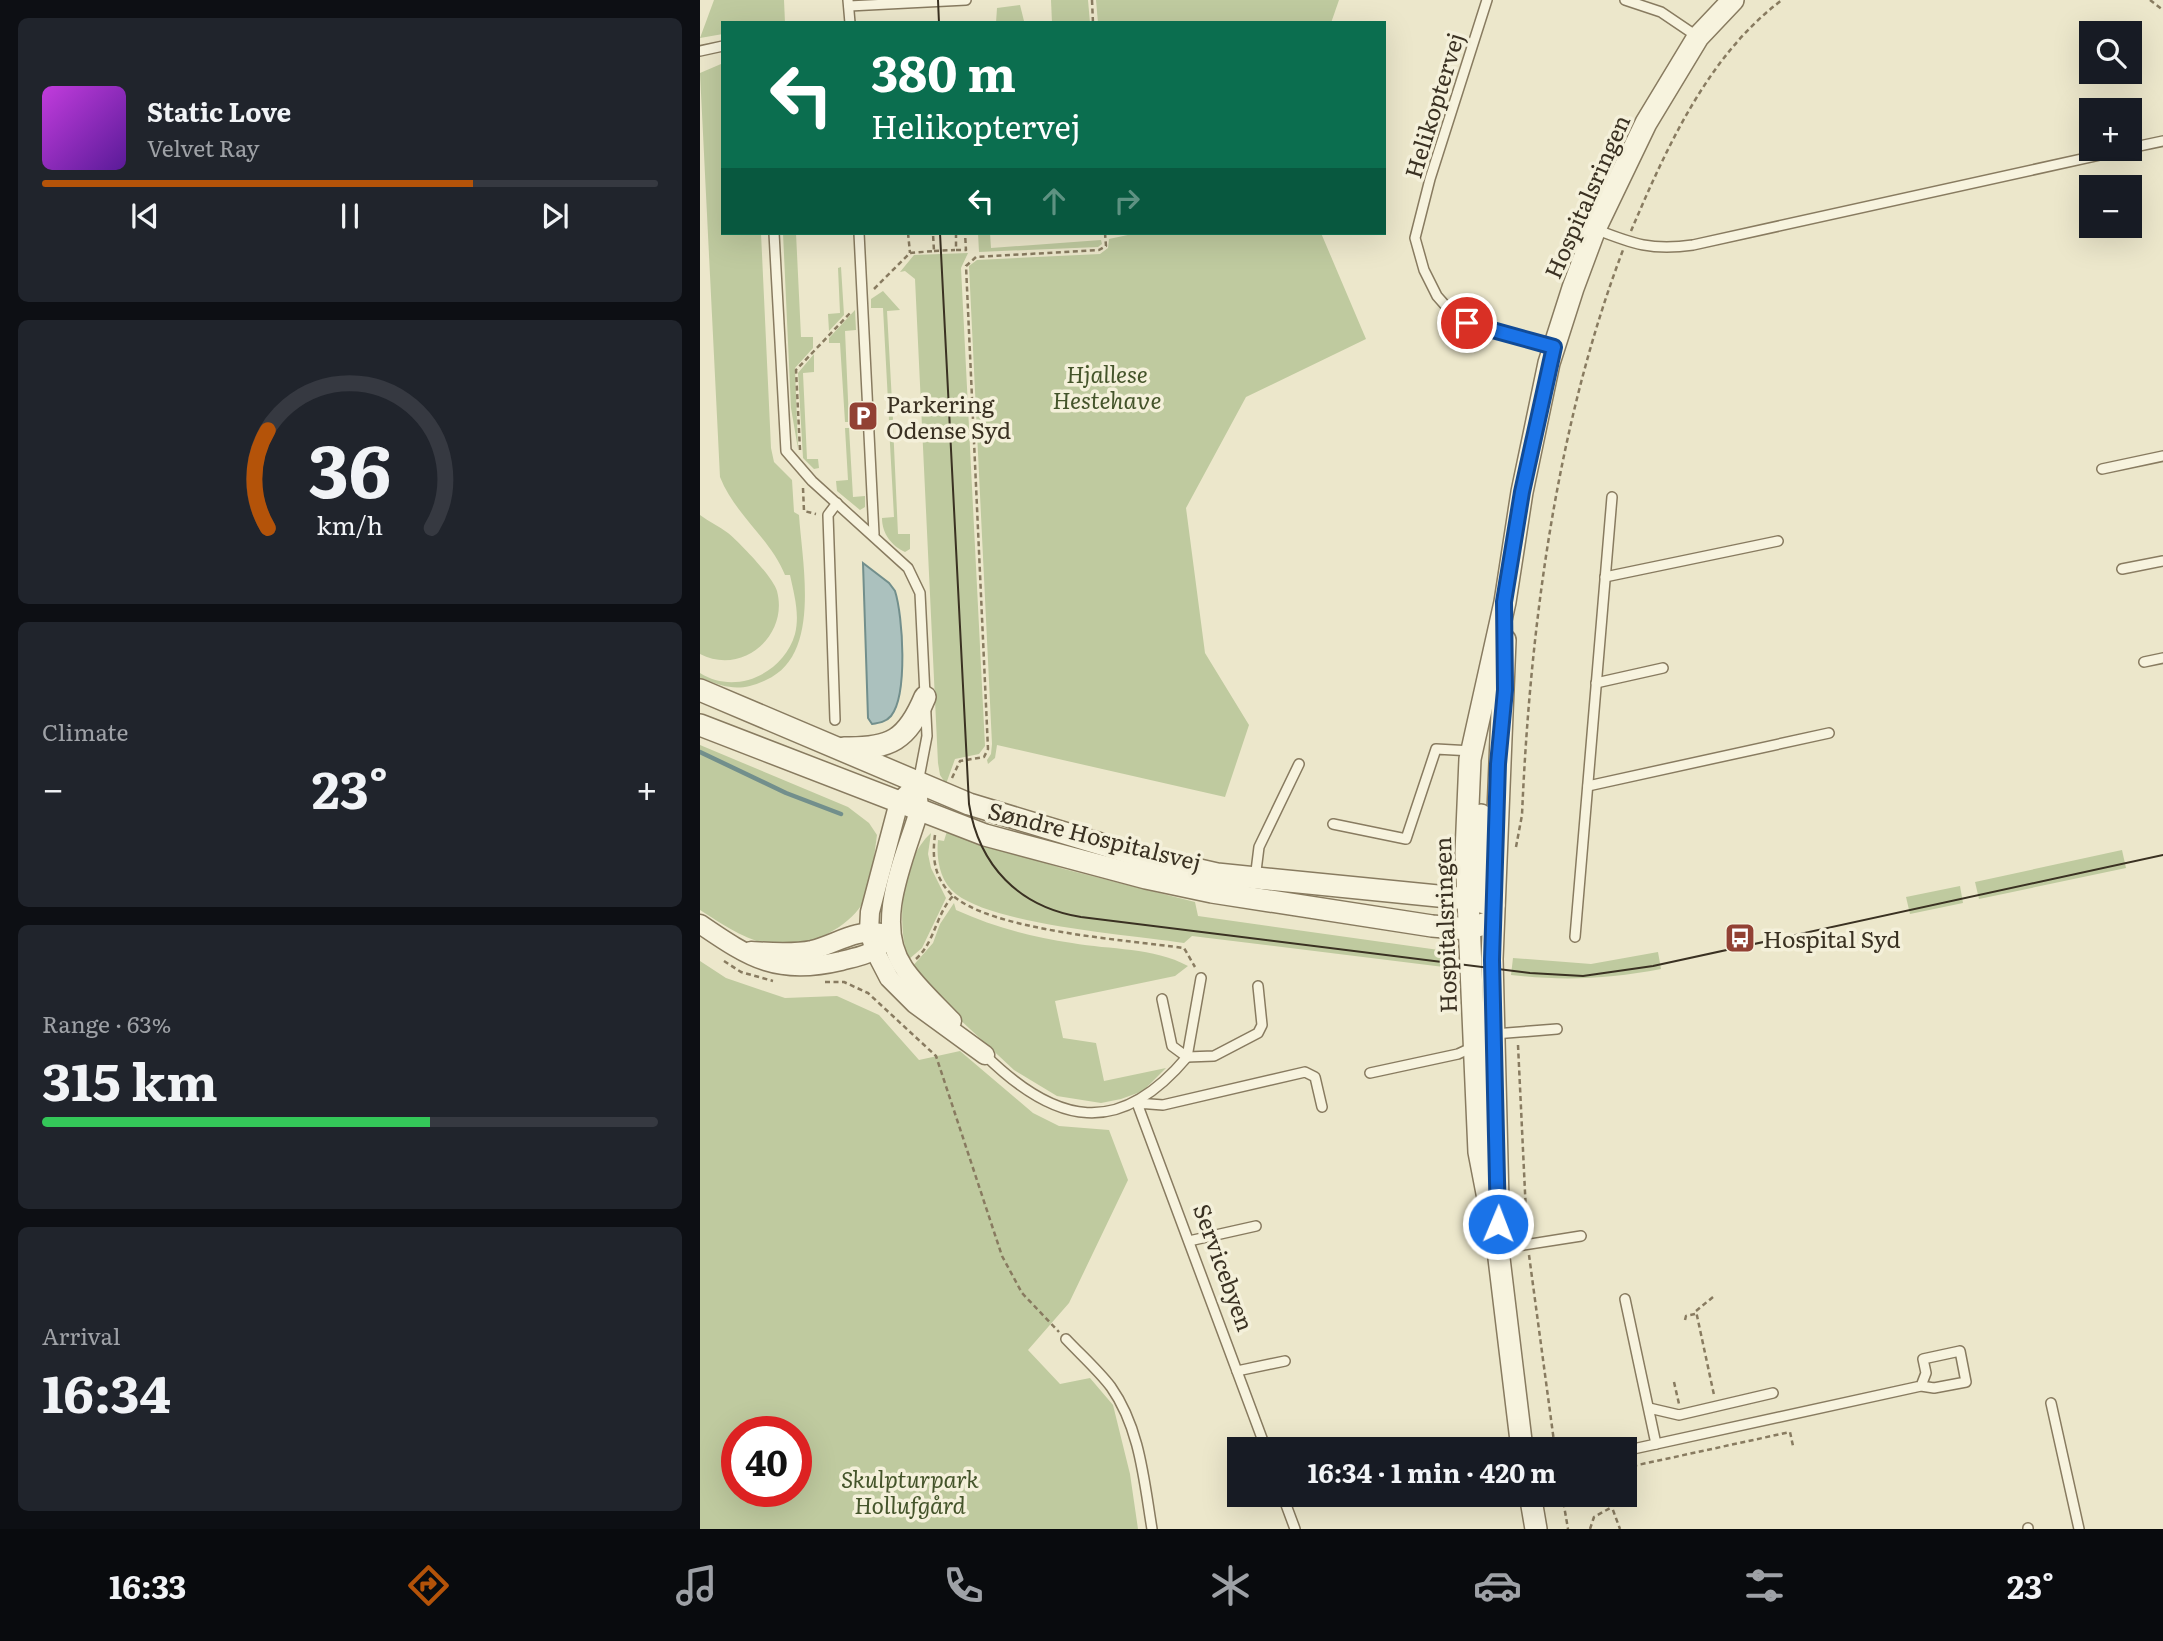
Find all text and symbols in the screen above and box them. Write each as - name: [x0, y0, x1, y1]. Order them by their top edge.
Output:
- map controls: [2079, 21, 2142, 238]
- button: search: [2079, 21, 2142, 84]
- street label: Helikoptervej: [1395, 28, 1471, 182]
- text: 380 m: [871, 34, 1016, 107]
- icon: left: [756, 49, 847, 140]
- text: Static Love: [147, 91, 291, 130]
- button: +: [2079, 98, 2142, 161]
- text: Helikoptervej: [871, 101, 1081, 149]
- street label: Hospitalsringen: [1535, 109, 1637, 283]
- text: Velvet Ray: [147, 130, 259, 164]
- button: −: [2079, 175, 2142, 238]
- icon: left: [962, 182, 1000, 220]
- icon: ahead: [1035, 182, 1073, 220]
- icon: right: [1108, 182, 1146, 220]
- icon: previous: [126, 197, 164, 235]
- icon: pause: [331, 197, 369, 235]
- icon: next: [536, 197, 574, 235]
- pin: [1437, 293, 1497, 353]
- icon: arrive: [1448, 304, 1486, 342]
- park label: Hjallese Hestehave: [1053, 356, 1161, 416]
- place label: Parkering Odense Syd: [886, 386, 1011, 446]
- parking icon: Parkering Odense Syd: [846, 399, 880, 433]
- text: 36: [308, 413, 392, 521]
- text: km/h: [317, 506, 383, 543]
- text: Climate: [42, 714, 128, 748]
- text: 23°: [312, 748, 388, 825]
- text: −: [42, 758, 64, 815]
- text: +: [636, 758, 658, 815]
- street label: Søndre Hospitalsvej: [985, 792, 1205, 878]
- street label: Hospitalsringen: [1424, 836, 1464, 1014]
- bus stop icon: Hospital Syd: [1723, 921, 1757, 955]
- place label: Hospital Syd: [1763, 921, 1901, 955]
- text: Range · 63%: [42, 1006, 171, 1040]
- text: 315 km: [42, 1040, 218, 1117]
- position arrow: [1461, 1187, 1535, 1261]
- street label: Servicebyen: [1186, 1198, 1264, 1336]
- text: Arrival: [42, 1318, 121, 1352]
- text: 16:34: [42, 1352, 171, 1429]
- speed limit sign: 40: [721, 1416, 812, 1507]
- text: 16:34 · 1 min · 420 m: [1308, 1452, 1556, 1491]
- park label: Skulpturpark Hollufgård: [841, 1461, 979, 1521]
- text: 16:33: [109, 1561, 186, 1609]
- icon: directions: [404, 1561, 453, 1610]
- icon: music: [672, 1561, 721, 1610]
- icon: phone: [939, 1561, 988, 1610]
- icon: climate: [1206, 1561, 1255, 1610]
- icon: car: [1473, 1561, 1522, 1610]
- icon: filters: [1740, 1561, 1789, 1610]
- text: 23°: [2007, 1561, 2054, 1609]

